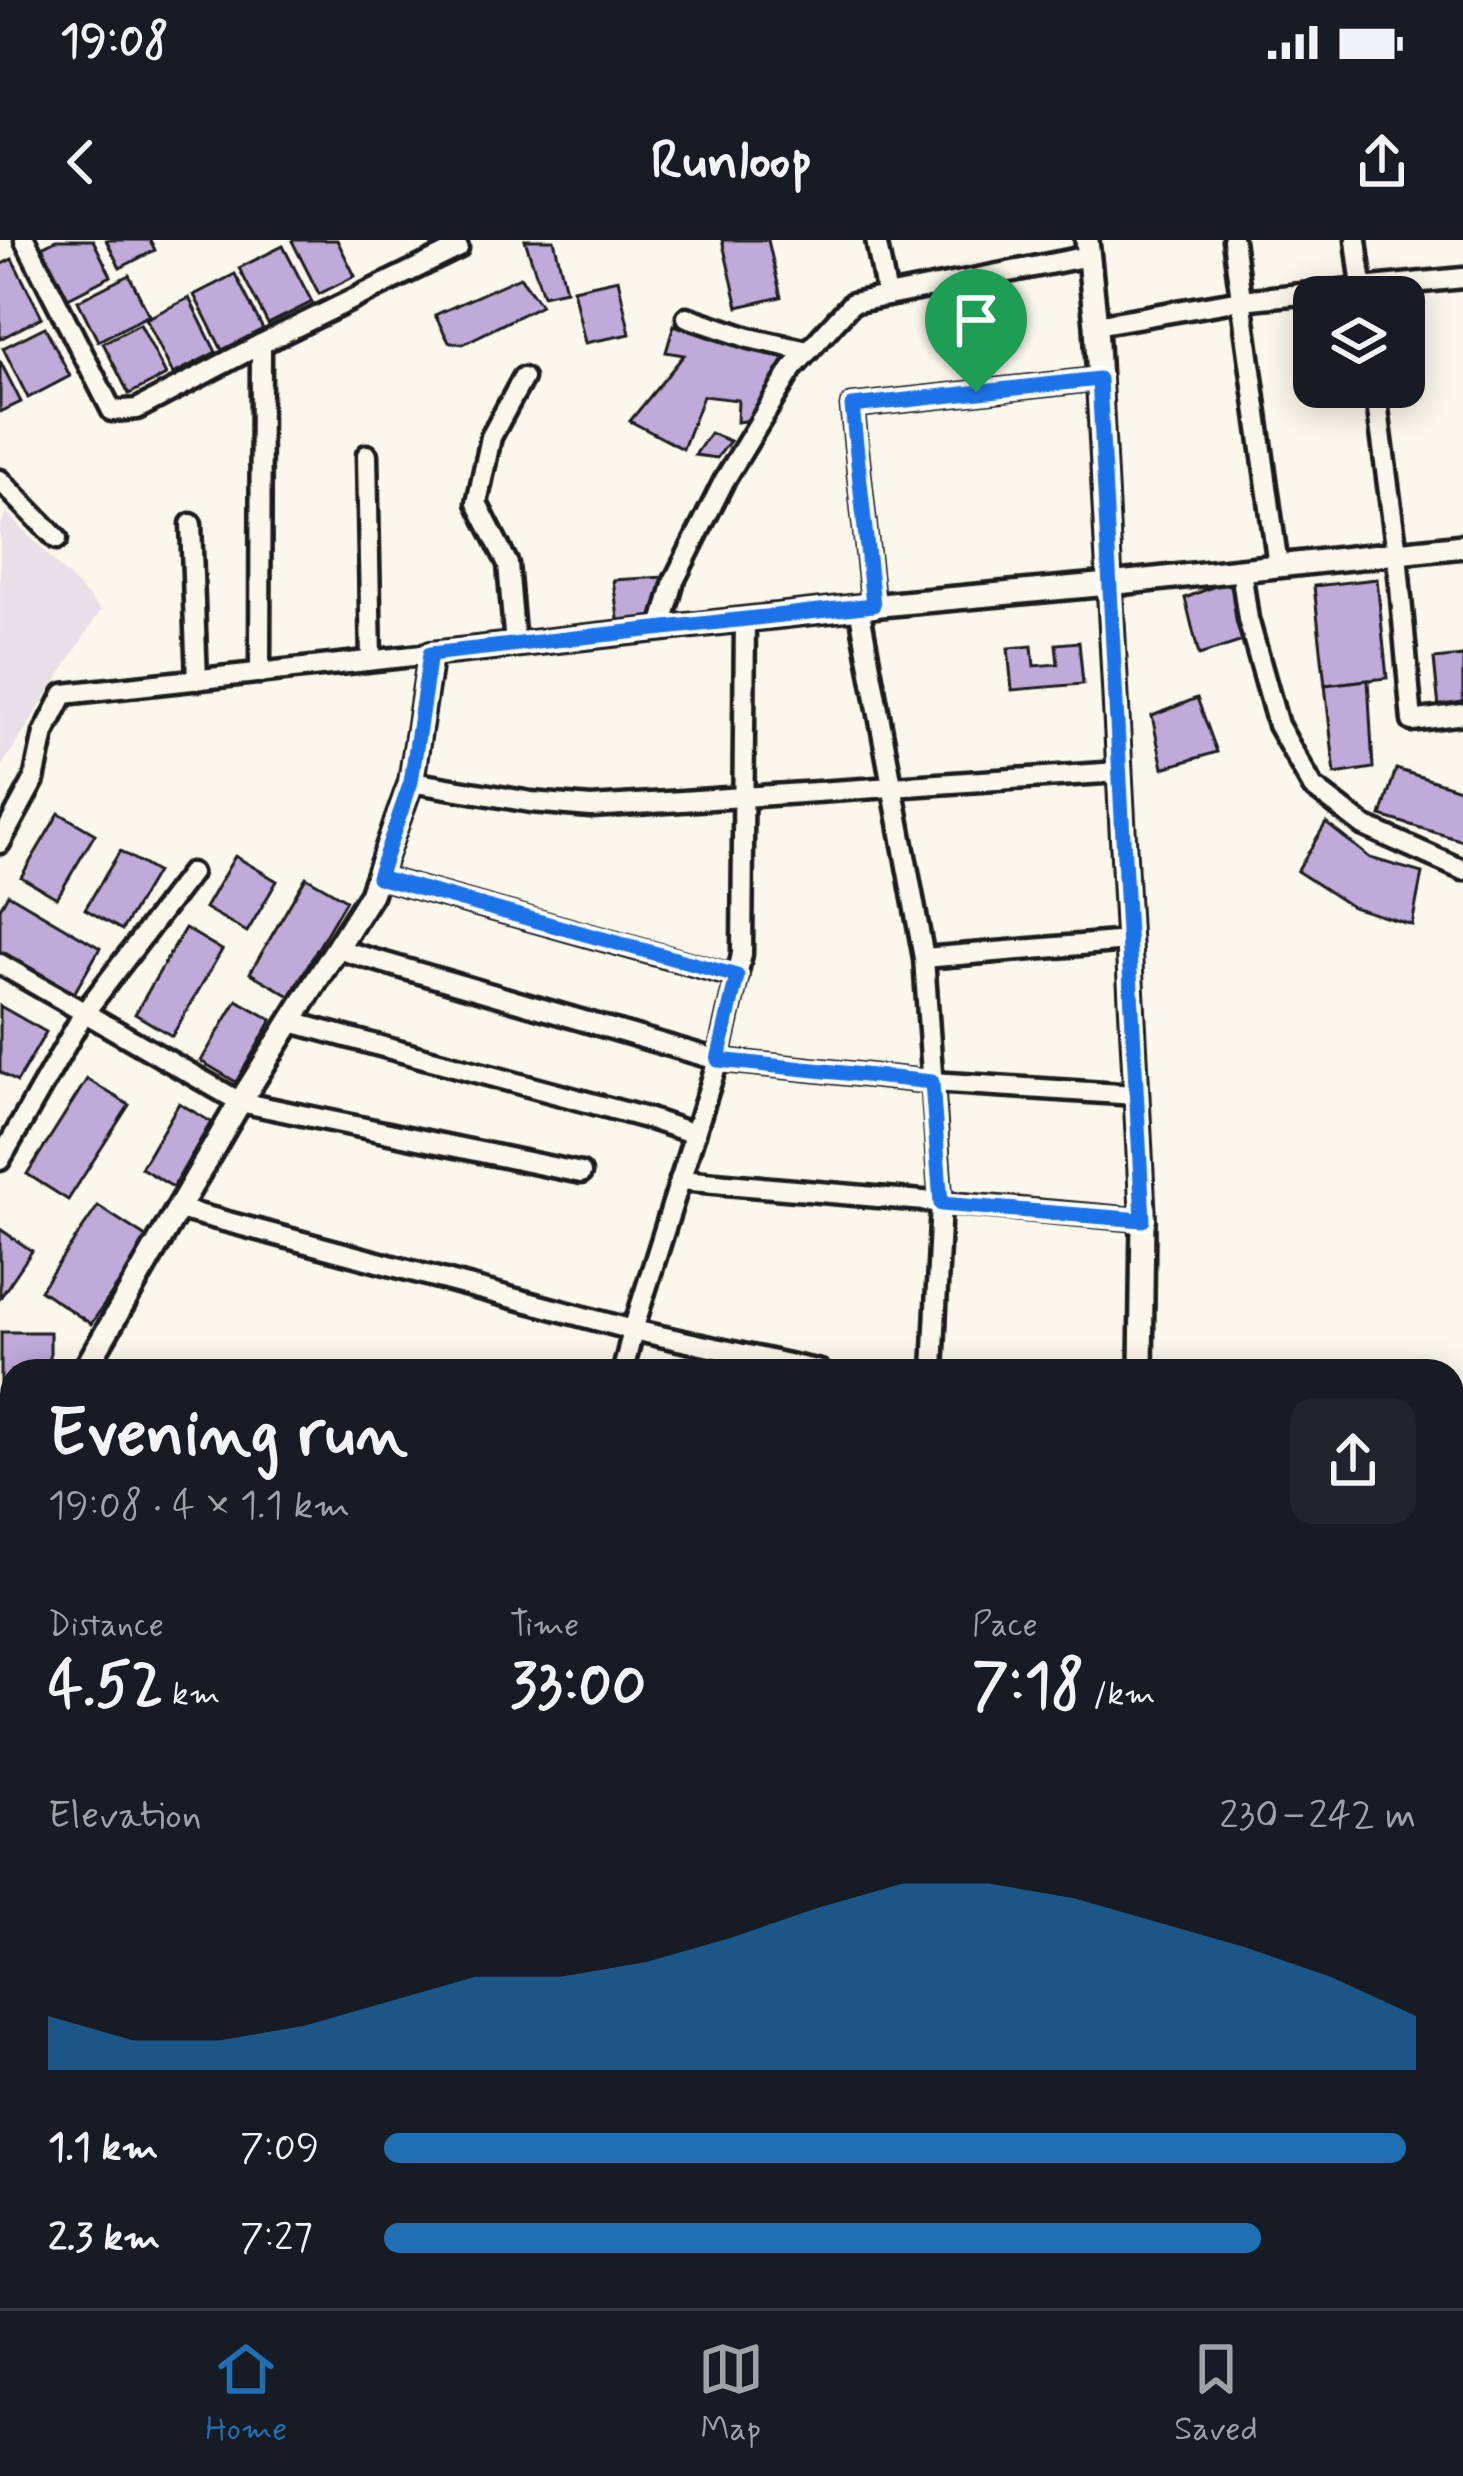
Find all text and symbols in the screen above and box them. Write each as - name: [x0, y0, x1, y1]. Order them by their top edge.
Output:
- text: 19:08: [60, 13, 169, 72]
- text: Runloop: [651, 127, 812, 198]
- icon: back: [48, 129, 114, 195]
- icon: share: [1349, 129, 1415, 195]
- pin: [925, 269, 1027, 392]
- map controls: [1293, 276, 1425, 408]
- button: layers: [1293, 276, 1425, 408]
- icon: arrive: [943, 287, 1009, 353]
- text: Evening run: [48, 1393, 408, 1479]
- button: share: [1290, 1398, 1416, 1524]
- text: 19:08 · 4 × 1.1 km: [48, 1481, 350, 1532]
- text: Distance: [48, 1604, 164, 1648]
- text: Time: [510, 1604, 579, 1648]
- text: Pace: [972, 1604, 1038, 1648]
- text: 4.52: [48, 1648, 163, 1727]
- text: 33:00: [510, 1648, 646, 1727]
- text: 7:18: [972, 1648, 1084, 1727]
- text: km: [163, 1673, 220, 1717]
- text: /km: [1084, 1673, 1156, 1717]
- text: Elevation: [48, 1791, 202, 1842]
- text: 230–242 m: [1219, 1791, 1416, 1842]
- text: 1.1 km: [48, 2123, 158, 2174]
- text: 7:09: [240, 2123, 319, 2174]
- text: 2.3 km: [48, 2213, 160, 2264]
- text: 7:27: [240, 2213, 313, 2264]
- tab: Home: [205, 2336, 287, 2452]
- tab: Map: [698, 2336, 764, 2452]
- tab: Saved: [1174, 2336, 1258, 2452]

